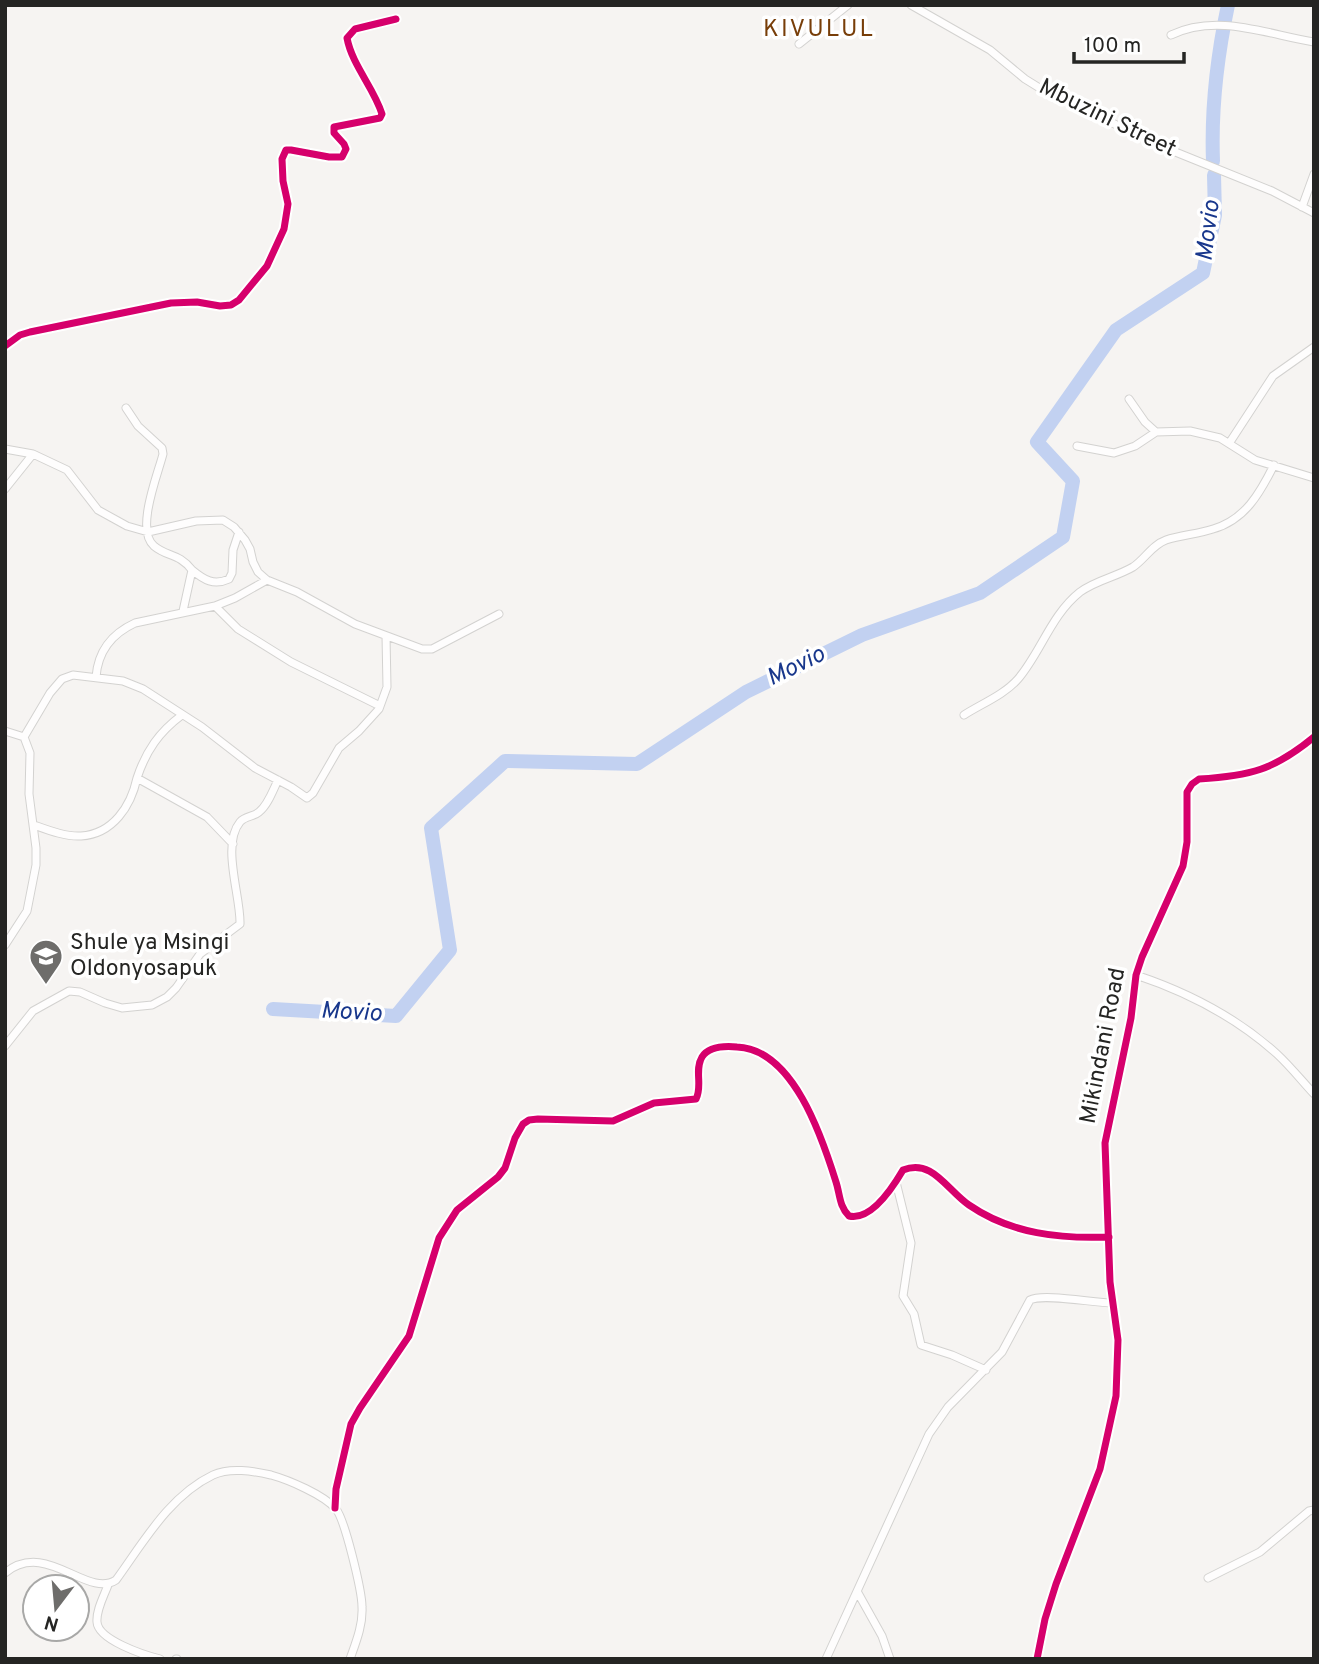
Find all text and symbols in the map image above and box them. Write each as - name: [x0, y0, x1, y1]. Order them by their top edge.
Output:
- district label: KIVULUL: [763, 15, 875, 45]
- scale bar: [1074, 21, 1184, 65]
- text: 100 m: [1084, 33, 1141, 60]
- street label: Mbuzini Street: [1034, 73, 1180, 165]
- water label: Movio: [1190, 199, 1228, 263]
- water label: Movio: [762, 640, 830, 694]
- place label: Shule ya Msingi Oldonyosapuk: [70, 929, 229, 984]
- school or university icon: Shule ya Msingi Oldonyosapuk: [27, 937, 65, 986]
- street label: Mikindani Road: [1075, 965, 1133, 1127]
- water label: Movio: [320, 996, 383, 1030]
- north arrow: [21, 1573, 91, 1643]
- text: N: [42, 1609, 62, 1636]

